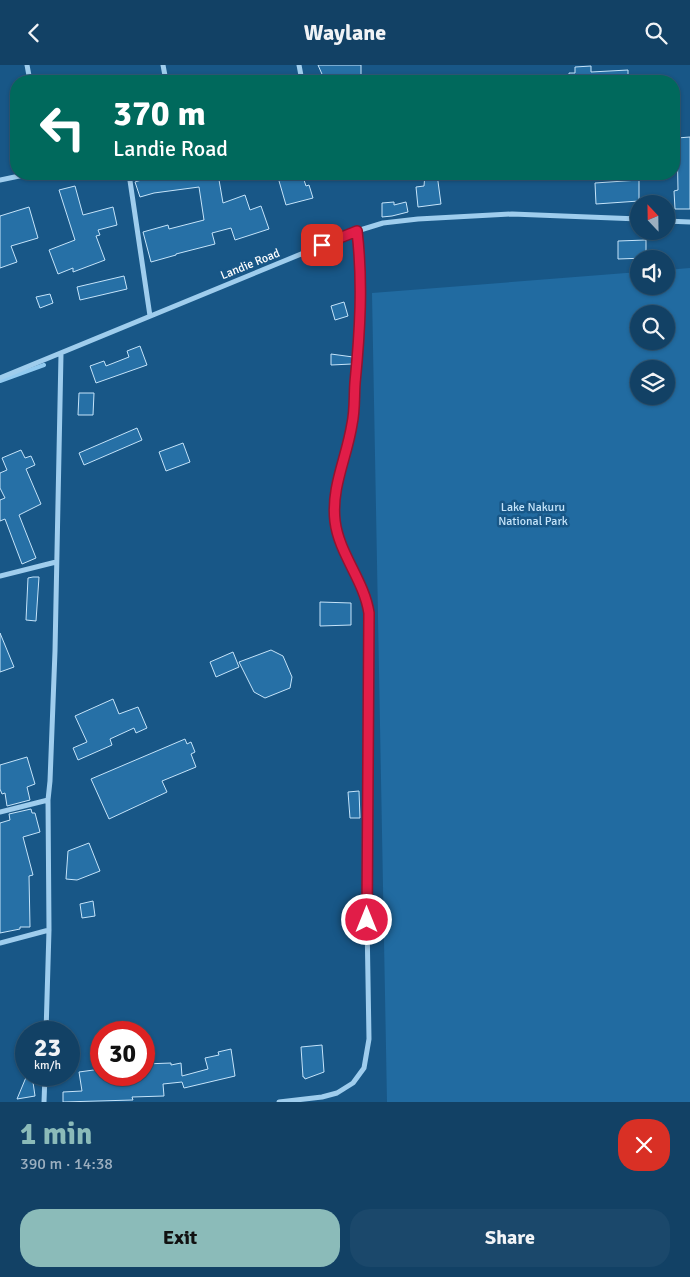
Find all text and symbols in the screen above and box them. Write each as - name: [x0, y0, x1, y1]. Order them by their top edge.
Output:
- icon: back: [20, 19, 48, 47]
- text: Waylane: [304, 19, 386, 46]
- icon: search: [642, 19, 670, 47]
- text: 370 m: [113, 92, 206, 135]
- icon: left: [30, 95, 95, 160]
- text: Landie Road: [113, 135, 228, 162]
- north arrow: [630, 195, 675, 240]
- map controls: [630, 195, 675, 405]
- pin: [301, 224, 343, 266]
- icon: arrive: [308, 231, 336, 259]
- street label: Landie Road: [218, 246, 282, 283]
- button: sound: [630, 250, 675, 295]
- button: search: [630, 305, 675, 350]
- button: layers: [630, 360, 675, 405]
- park label: Lake Nakuru National Park: [498, 500, 568, 529]
- position arrow: [340, 893, 392, 945]
- speed limit sign: 30: [90, 1021, 155, 1086]
- text: 23: [34, 1032, 61, 1063]
- text: km/h: [34, 1058, 61, 1073]
- text: 1 min: [20, 1116, 92, 1153]
- button: close: [618, 1119, 670, 1171]
- text: 390 m · 14:38: [20, 1154, 113, 1174]
- button: Exit: [20, 1209, 340, 1267]
- button: Share: [350, 1209, 670, 1267]

